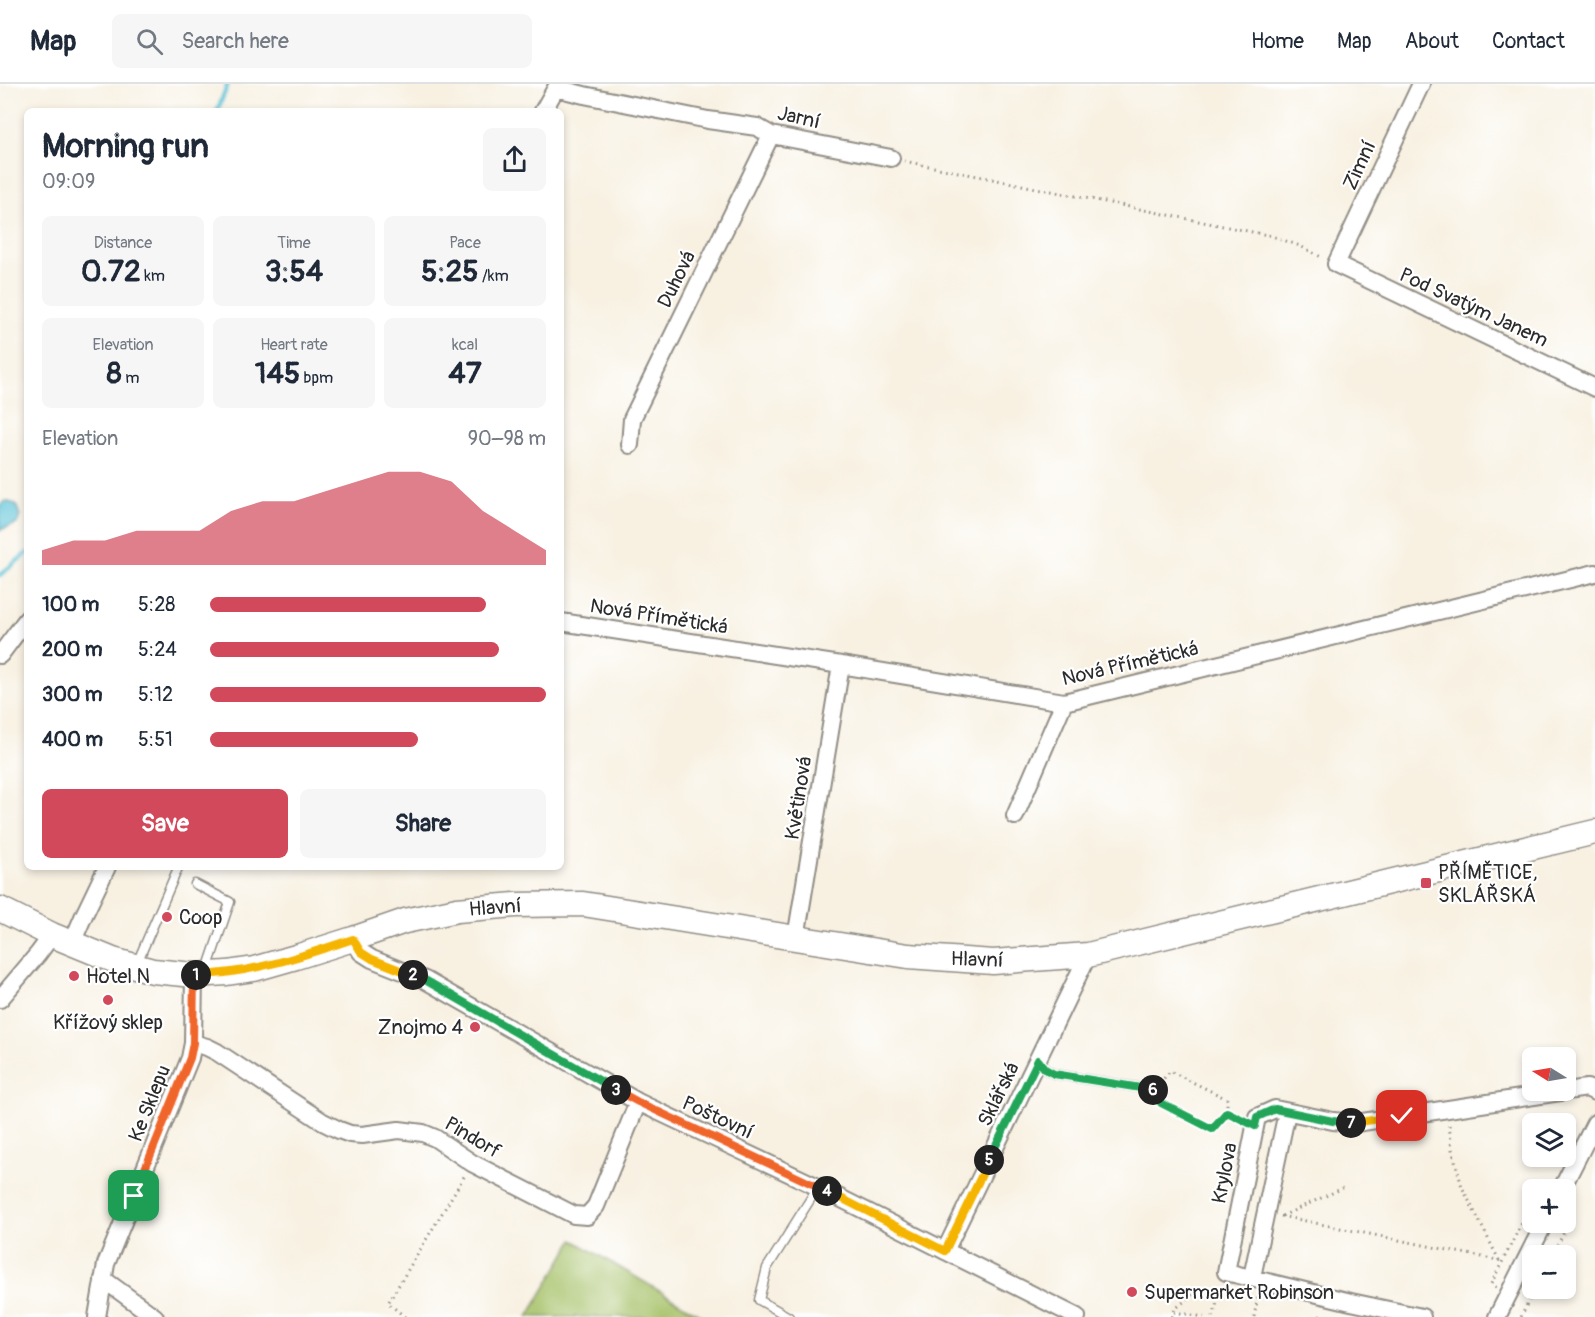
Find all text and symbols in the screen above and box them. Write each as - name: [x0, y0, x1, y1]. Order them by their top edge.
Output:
- search box: [112, 14, 532, 68]
- text: Map: [30, 24, 76, 59]
- icon: search: [133, 25, 166, 58]
- text: Search here: [181, 27, 289, 55]
- text: Home: [1251, 28, 1304, 55]
- text: Map: [1337, 28, 1372, 55]
- text: About: [1405, 28, 1459, 55]
- text: Contact: [1492, 28, 1565, 55]
- street label: Jarní: [775, 100, 823, 134]
- text: Morning run: [42, 126, 209, 167]
- button: share: [483, 128, 546, 191]
- street label: Zimní: [1337, 137, 1382, 194]
- text: 09:09: [42, 169, 95, 194]
- text: Distance: [94, 233, 152, 253]
- text: Time: [277, 233, 311, 253]
- text: Pace: [449, 233, 481, 253]
- street label: Duhová: [652, 246, 701, 312]
- text: 0.72: [81, 253, 141, 290]
- text: 3:54: [265, 253, 323, 290]
- text: 5:25: [421, 253, 479, 290]
- street label: Pod Svatým Janem: [1396, 262, 1552, 353]
- text: km: [141, 266, 165, 286]
- text: /km: [479, 266, 509, 286]
- text: Elevation: [93, 335, 153, 355]
- text: Heart rate: [260, 335, 328, 355]
- text: kcal: [452, 335, 478, 355]
- text: 8: [107, 355, 122, 392]
- text: 145: [255, 355, 300, 392]
- text: 47: [448, 355, 482, 392]
- text: m: [122, 368, 139, 388]
- text: bpm: [300, 368, 333, 388]
- text: Elevation: [42, 426, 118, 451]
- text: 90–98 m: [468, 426, 546, 451]
- text: 100 m: [42, 592, 99, 617]
- text: 5:28: [138, 592, 175, 617]
- street label: Nová Přímětická: [588, 593, 730, 640]
- street label: Nová Přímětická: [1059, 636, 1201, 691]
- text: 200 m: [42, 637, 103, 662]
- text: 5:24: [138, 637, 177, 662]
- text: 300 m: [42, 682, 103, 707]
- text: 5:12: [138, 682, 173, 707]
- text: 400 m: [42, 727, 103, 752]
- text: 5:51: [138, 727, 173, 752]
- street label: Květinová: [780, 755, 817, 841]
- button: Save: [42, 789, 288, 858]
- button: Share: [300, 789, 546, 858]
- place label: PŘÍMĚTICE, SKLÁŘSKÁ: [1438, 860, 1538, 908]
- marker: PŘÍMĚTICE, SKLÁŘSKÁ: [1419, 876, 1433, 890]
- street label: Hlavní: [468, 893, 522, 922]
- place label: Coop: [179, 905, 222, 930]
- marker: Coop: [160, 910, 174, 924]
- street label: Hlavní: [950, 946, 1004, 973]
- pin: 1: [181, 960, 211, 990]
- pin: 2: [398, 960, 428, 990]
- place label: Hotel N: [86, 964, 150, 989]
- text: 1: [193, 965, 199, 985]
- text: 2: [409, 965, 417, 985]
- marker: Hotel N: [67, 969, 81, 983]
- marker: Křížový sklep: [101, 993, 115, 1007]
- place label: Křížový sklep: [53, 1010, 163, 1035]
- place label: Znojmo 4: [378, 1015, 463, 1040]
- marker: Znojmo 4: [468, 1020, 482, 1034]
- north arrow: [1522, 1047, 1576, 1101]
- map controls: [1522, 1047, 1576, 1299]
- street label: Sklářská: [972, 1058, 1025, 1130]
- street label: Ke Sklepu: [123, 1061, 176, 1145]
- pin: 3: [601, 1075, 631, 1105]
- pin: 6: [1138, 1075, 1168, 1105]
- text: 3: [612, 1080, 620, 1100]
- text: 6: [1148, 1080, 1158, 1100]
- street label: Poštovní: [678, 1090, 757, 1145]
- pin: [1376, 1090, 1427, 1141]
- icon: check: [1385, 1099, 1418, 1132]
- pin: 7: [1336, 1108, 1366, 1138]
- street label: Pindorf: [440, 1111, 505, 1164]
- text: 7: [1347, 1113, 1355, 1133]
- button: layers: [1522, 1113, 1576, 1167]
- street label: Krylova: [1206, 1141, 1243, 1206]
- pin: 5: [974, 1145, 1004, 1175]
- text: 5: [985, 1150, 993, 1170]
- pin: [108, 1170, 159, 1221]
- pin: 4: [812, 1176, 842, 1206]
- icon: arrive: [117, 1179, 150, 1212]
- button: +: [1522, 1179, 1576, 1233]
- text: 4: [822, 1181, 832, 1201]
- button: −: [1522, 1245, 1576, 1299]
- place label: Supermarket Robinson: [1144, 1280, 1334, 1305]
- marker: Supermarket Robinson: [1125, 1285, 1139, 1299]

